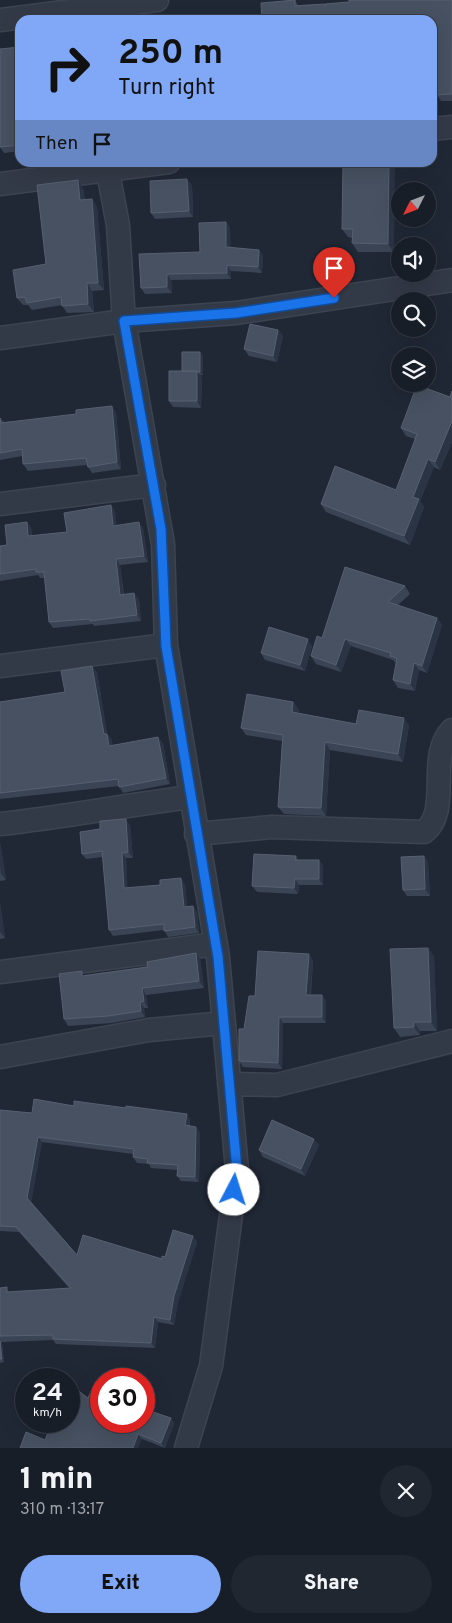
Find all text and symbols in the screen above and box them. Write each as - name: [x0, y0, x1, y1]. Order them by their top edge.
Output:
- text: 250 m: [118, 32, 223, 76]
- icon: right: [35, 35, 100, 100]
- text: Turn right: [118, 75, 215, 102]
- icon: arrive: [88, 130, 116, 158]
- text: Then: [35, 132, 78, 156]
- north arrow: [391, 182, 436, 228]
- map controls: [391, 182, 436, 392]
- button: sound: [391, 237, 436, 282]
- pin: [313, 247, 355, 298]
- icon: arrive: [320, 254, 348, 282]
- button: search: [391, 292, 436, 337]
- button: layers: [391, 347, 436, 392]
- position arrow: [207, 1163, 259, 1215]
- speed limit sign: 30: [90, 1368, 155, 1433]
- text: 24: [32, 1378, 63, 1410]
- text: km/h: [33, 1405, 62, 1421]
- text: 1 min: [20, 1462, 93, 1499]
- button: close: [380, 1465, 432, 1517]
- text: 310 m · 13:17: [20, 1500, 104, 1520]
- button: Exit: [20, 1555, 221, 1613]
- button: Share: [231, 1555, 432, 1613]

